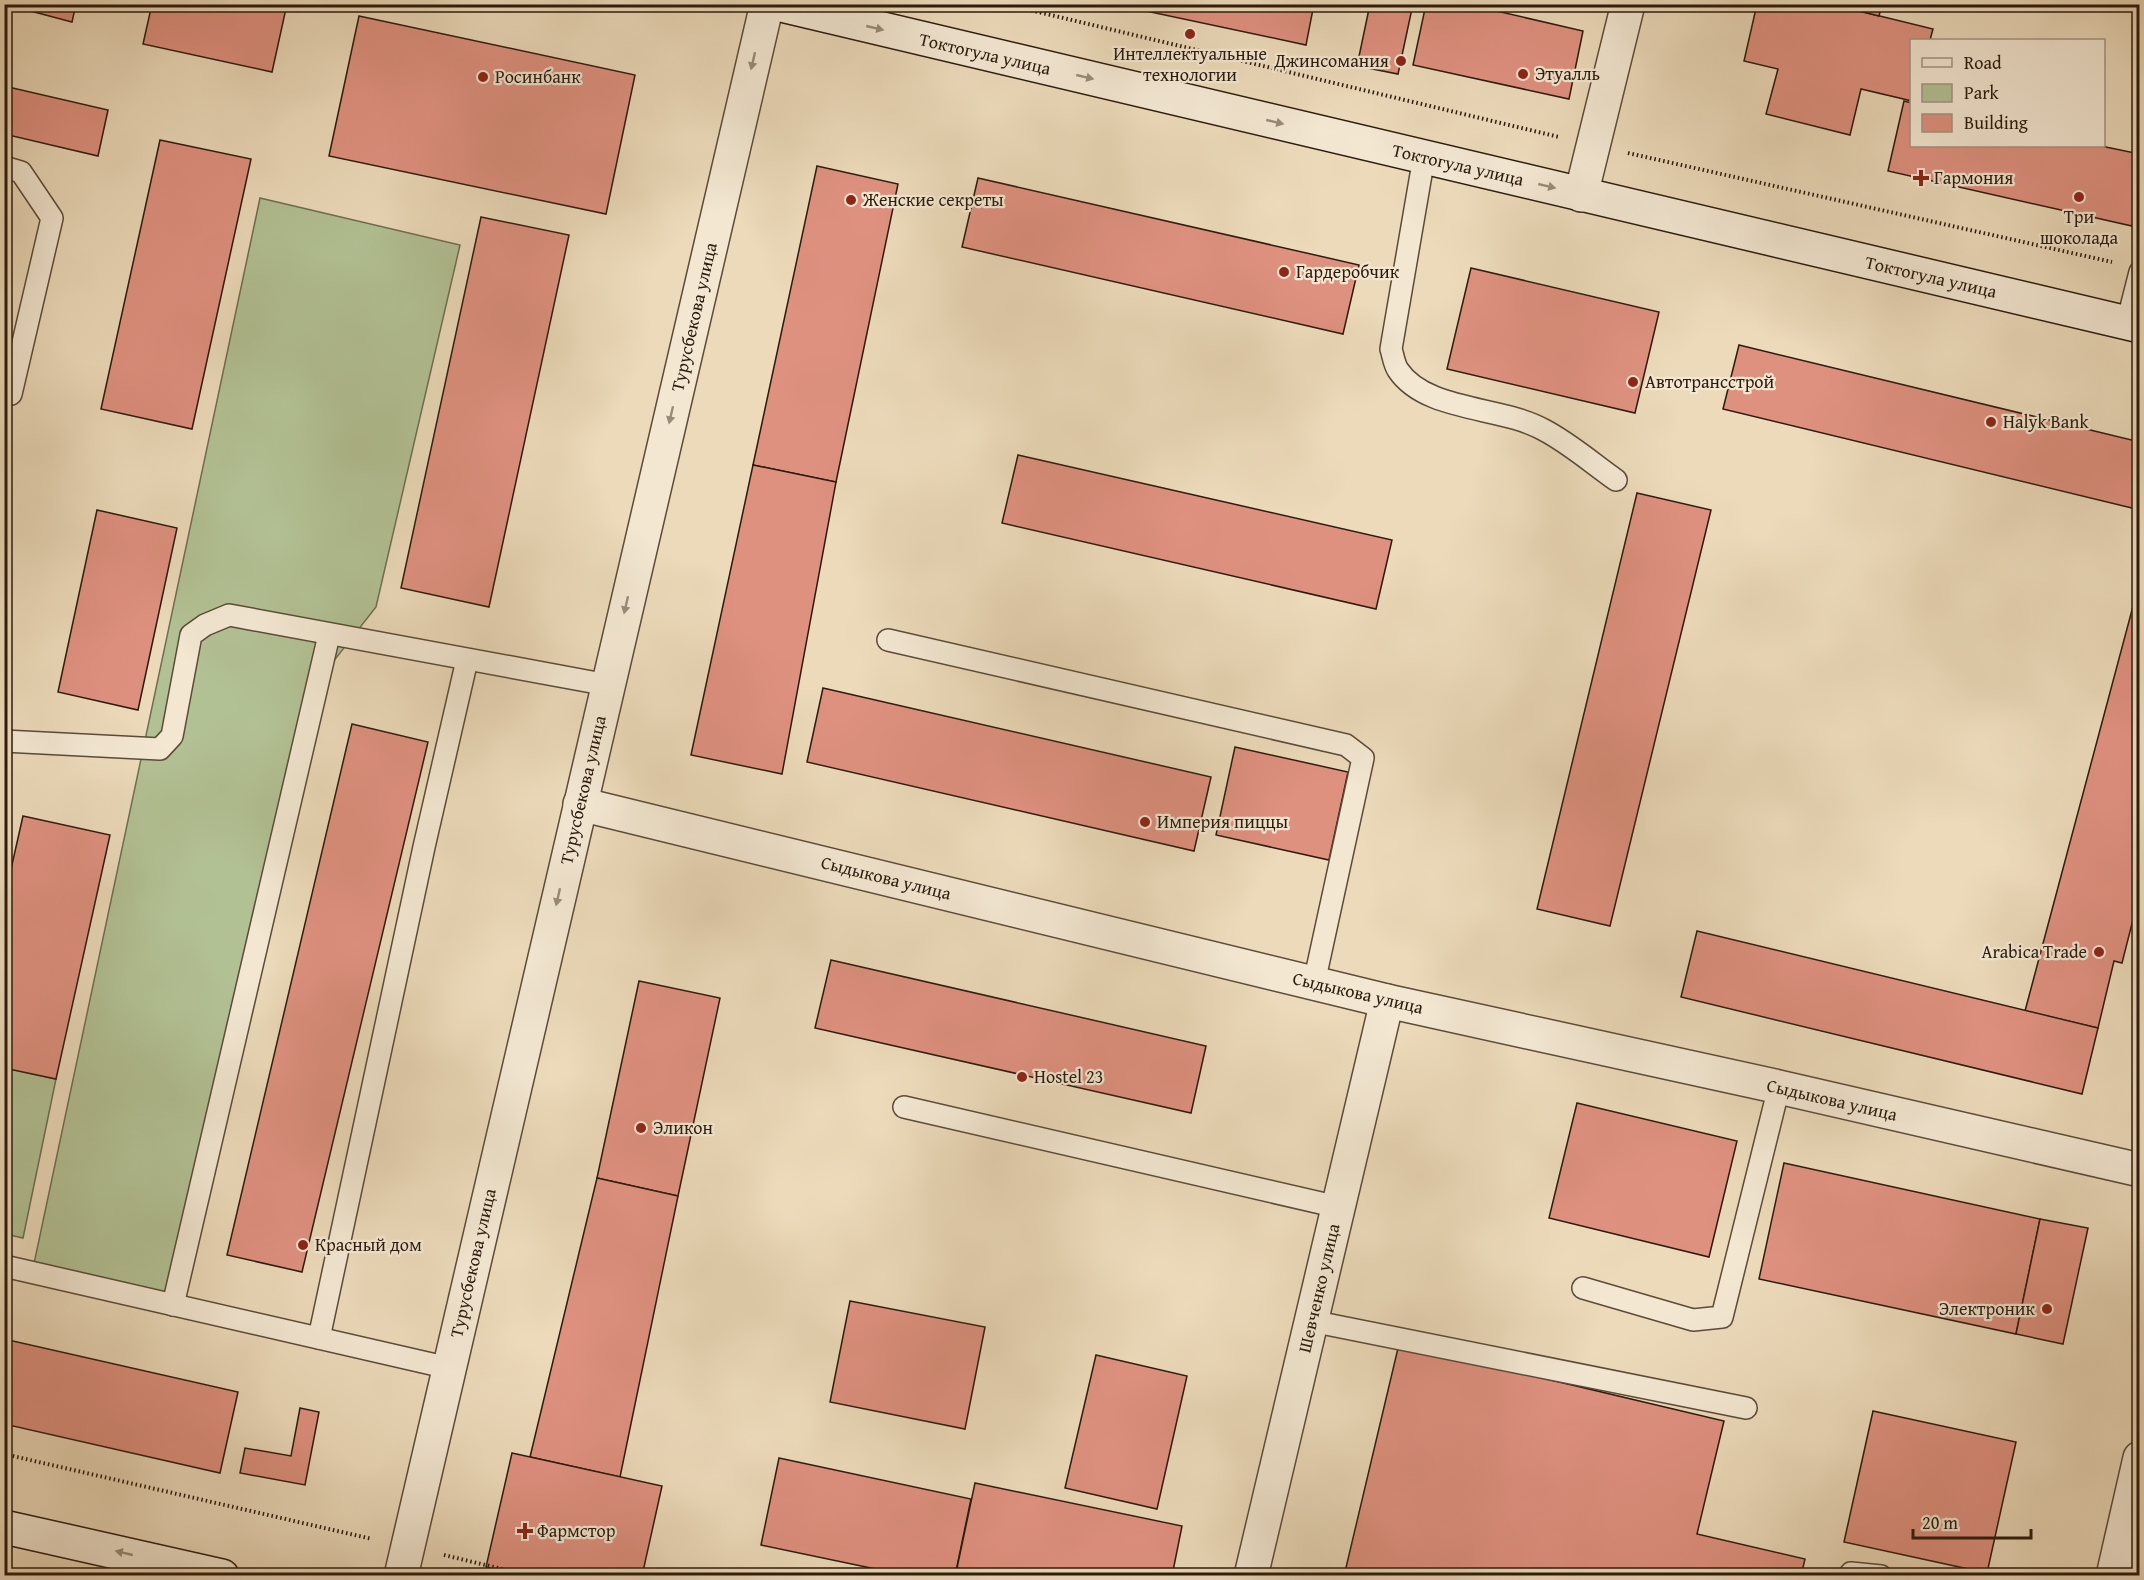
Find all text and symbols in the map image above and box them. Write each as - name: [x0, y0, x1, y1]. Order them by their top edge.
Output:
- one-way arrow: [866, 23, 884, 33]
- street label: Токтогула улица: [917, 25, 1054, 82]
- marker: Интеллектуальные технологии: [1183, 27, 1197, 41]
- legend: [1910, 39, 2105, 147]
- place label: Интеллектуальные технологии: [1113, 40, 1267, 88]
- place label: Джинсомания: [1273, 47, 1389, 74]
- text: Road: [1964, 49, 2002, 76]
- one-way arrow: [748, 52, 758, 71]
- marker: Джинсомания: [1394, 54, 1408, 68]
- place label: Этуалль: [1535, 60, 1600, 87]
- place label: Росинбанк: [495, 63, 581, 90]
- marker: Этуалль: [1516, 67, 1530, 81]
- marker: Росинбанк: [476, 70, 490, 84]
- one-way arrow: [1076, 73, 1095, 83]
- text: Park: [1964, 79, 2000, 106]
- text: Building: [1964, 109, 2028, 136]
- one-way arrow: [1266, 117, 1284, 127]
- street label: Токтогула улица: [1390, 136, 1527, 193]
- place label: Гармония: [1934, 164, 2013, 191]
- marker: Гармония: [1912, 169, 1930, 187]
- one-way arrow: [1537, 182, 1556, 192]
- place label: Женские секреты: [862, 186, 1004, 213]
- marker: Три шоколада: [2072, 190, 2086, 204]
- marker: Женские секреты: [844, 193, 858, 207]
- place label: Три шоколада: [2040, 203, 2119, 251]
- street label: Турусбекова улица: [663, 239, 724, 394]
- street label: Токтогула улица: [1863, 248, 2000, 305]
- place label: Гардеробчик: [1296, 258, 1400, 285]
- marker: Гардеробчик: [1277, 265, 1291, 279]
- place label: Автотрансстрой: [1645, 368, 1775, 395]
- marker: Автотрансстрой: [1626, 375, 1640, 389]
- one-way arrow: [665, 406, 675, 424]
- place label: Halyk Bank: [2003, 408, 2089, 435]
- marker: Halyk Bank: [1984, 415, 1998, 429]
- one-way arrow: [621, 596, 631, 614]
- street label: Турусбекова улица: [552, 712, 613, 867]
- place label: Империя пиццы: [1157, 808, 1288, 835]
- marker: Империя пиццы: [1138, 815, 1152, 829]
- street label: Сыдыкова улица: [818, 848, 954, 907]
- one-way arrow: [553, 888, 563, 906]
- place label: Arabica Trade: [1982, 938, 2087, 965]
- marker: Arabica Trade: [2092, 945, 2106, 959]
- street label: Сыдыкова улица: [1290, 964, 1426, 1021]
- place label: Hostel 23: [1034, 1063, 1103, 1090]
- marker: Hostel 23: [1015, 1070, 1029, 1084]
- street label: Сыдыкова улица: [1764, 1071, 1900, 1128]
- place label: Эликон: [653, 1114, 713, 1141]
- marker: Эликон: [634, 1121, 648, 1135]
- street label: Турусбекова улица: [442, 1185, 503, 1340]
- street label: Шевченко улица: [1291, 1220, 1347, 1355]
- place label: Красный дом: [315, 1231, 422, 1258]
- marker: Красный дом: [296, 1238, 310, 1252]
- place label: Электроник: [1939, 1295, 2036, 1322]
- marker: Электроник: [2040, 1302, 2054, 1316]
- scale bar: [1913, 1502, 2032, 1540]
- text: 20 m: [1922, 1509, 1958, 1536]
- place label: Фармстор: [537, 1517, 616, 1544]
- marker: Фармстор: [518, 1524, 532, 1538]
- one-way arrow: [114, 1548, 133, 1558]

